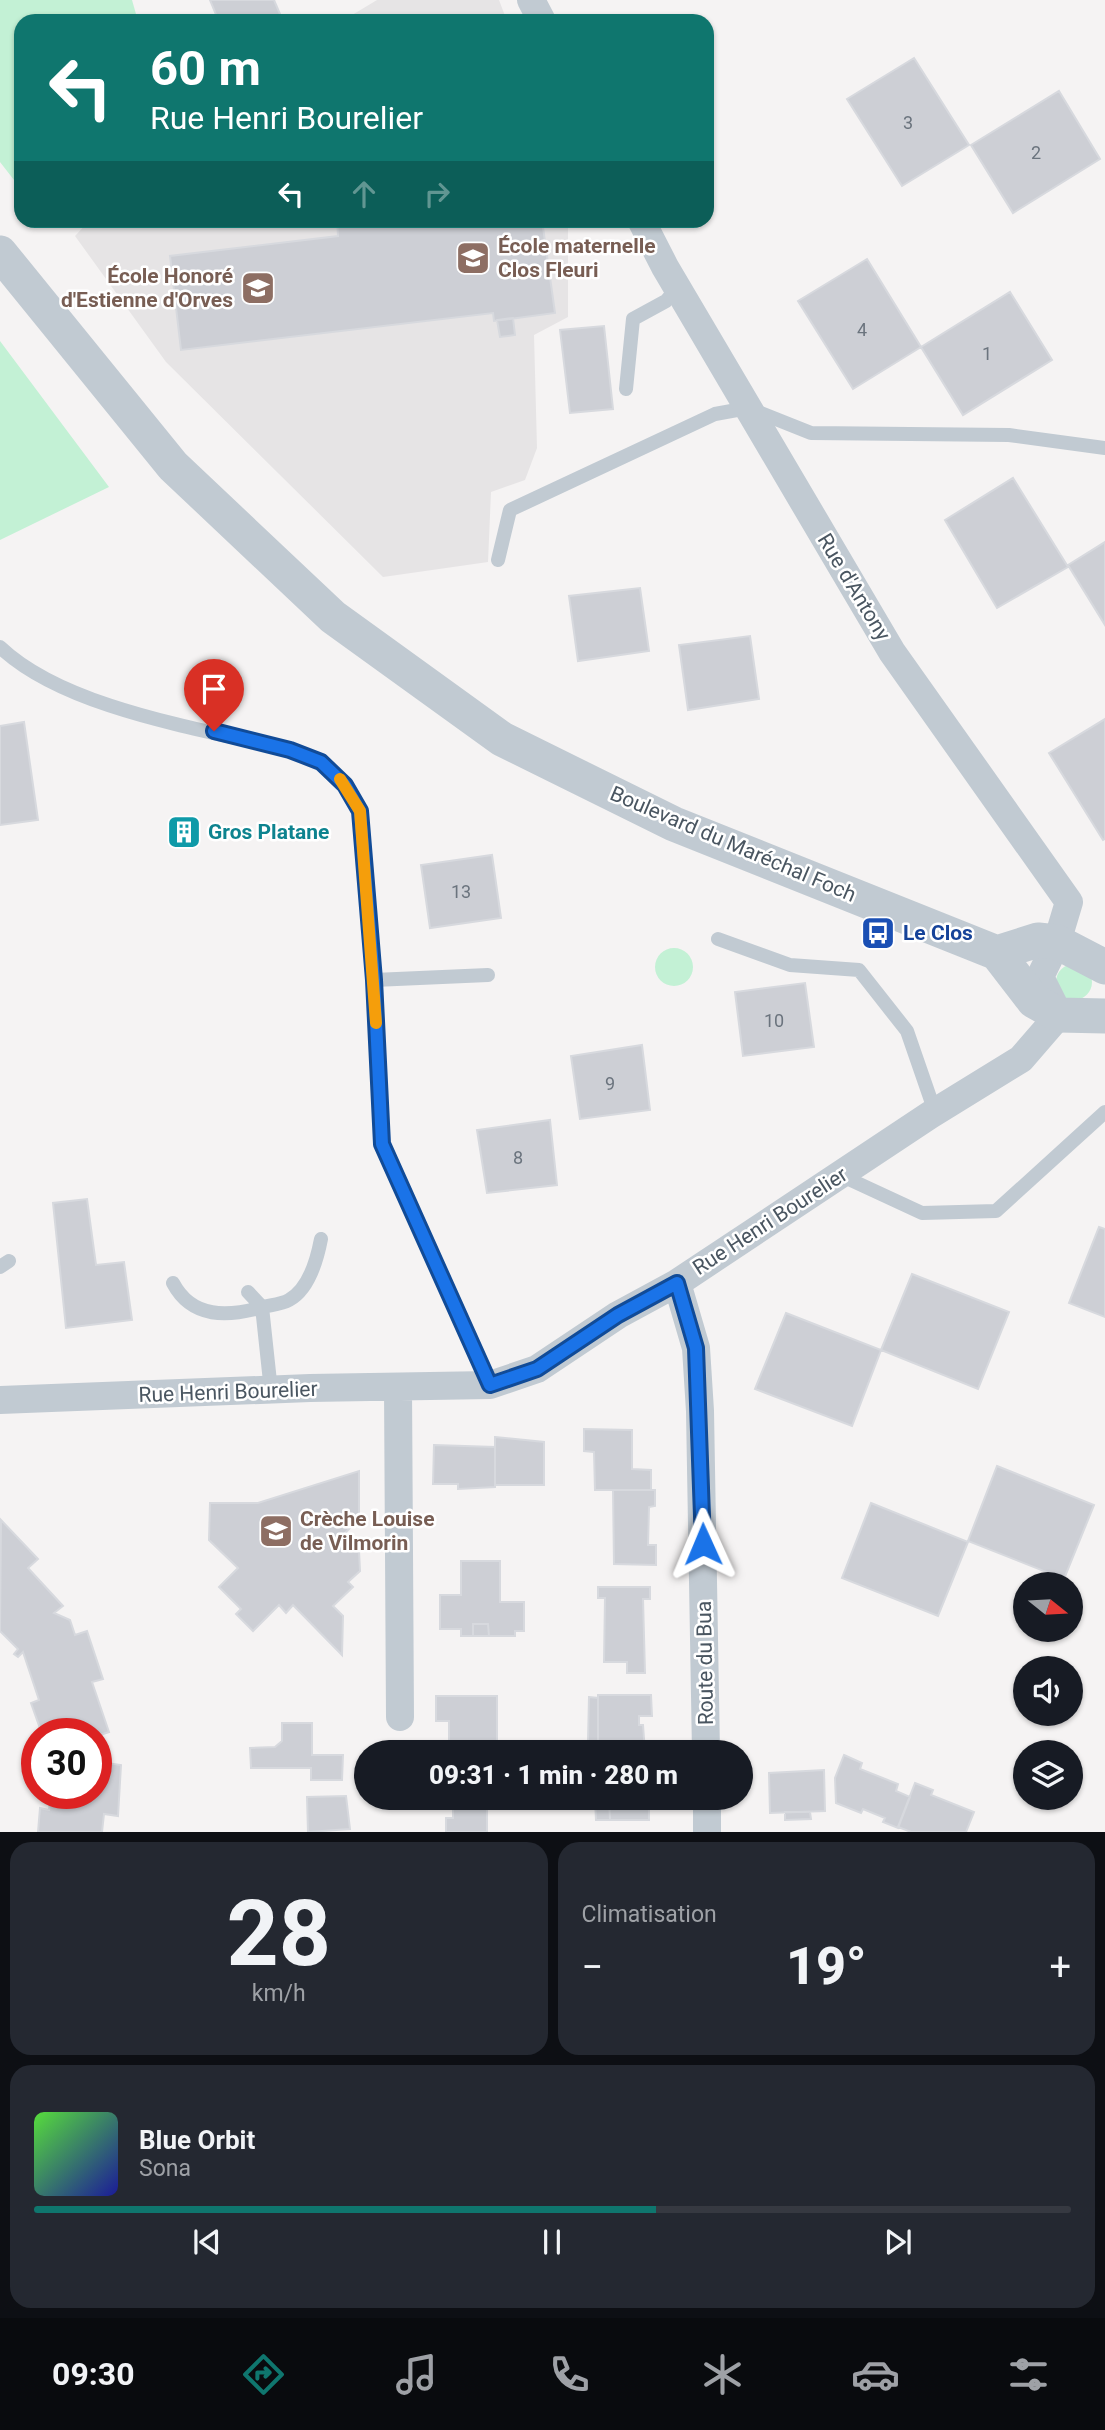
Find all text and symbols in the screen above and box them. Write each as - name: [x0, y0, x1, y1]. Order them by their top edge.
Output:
- text: 60 m: [150, 40, 261, 97]
- icon: left: [35, 42, 126, 133]
- text: Rue Henri Bourelier: [150, 99, 423, 137]
- house number: 3: [903, 112, 913, 133]
- house number: 2: [1031, 142, 1041, 163]
- icon: left: [272, 175, 310, 213]
- icon: ahead: [345, 175, 383, 213]
- icon: right: [418, 175, 456, 213]
- place label: École maternelle Clos Fleuri: [498, 234, 656, 282]
- school or university icon: École maternelle Clos Fleuri: [454, 239, 492, 277]
- place label: École Honoré d'Estienne d'Orves: [61, 264, 233, 312]
- school or university icon: École Honoré d'Estienne d'Orves: [239, 269, 277, 307]
- house number: 4: [857, 319, 867, 340]
- house number: 1: [982, 343, 992, 364]
- street label: Rue d'Antony: [813, 529, 895, 645]
- pin: [184, 659, 244, 731]
- icon: arrive: [195, 670, 233, 708]
- street label: Boulevard du Maréchal Foch: [606, 781, 860, 907]
- building icon: Gros Platane: [165, 813, 203, 851]
- place label: Gros Platane: [208, 820, 329, 844]
- house number: 13: [451, 881, 471, 902]
- bus stop icon: Le Clos: [859, 914, 897, 952]
- place label: Le Clos: [903, 921, 973, 945]
- house number: 10: [764, 1010, 784, 1031]
- house number: 9: [605, 1073, 615, 1094]
- house number: 8: [513, 1147, 523, 1168]
- street label: Rue Henri Bourelier: [688, 1162, 852, 1280]
- street label: Rue Henri Bourelier: [138, 1377, 318, 1407]
- place label: Crèche Louise de Vilmorin: [300, 1507, 435, 1555]
- position arrow: [666, 1507, 740, 1581]
- school or university icon: Crèche Louise de Vilmorin: [257, 1512, 295, 1550]
- north arrow: [1013, 1572, 1083, 1642]
- map controls: [1013, 1572, 1083, 1810]
- street label: Route du Bua: [692, 1601, 718, 1725]
- button: sound: [1013, 1656, 1083, 1726]
- speed limit sign: 30: [21, 1718, 112, 1809]
- button: layers: [1013, 1740, 1083, 1810]
- text: 09:31 · 1 min · 280 m: [429, 1760, 678, 1790]
- text: 28: [227, 1881, 331, 1987]
- text: Climatisation: [582, 1901, 717, 1928]
- text: 19°: [786, 1936, 867, 1997]
- text: −: [582, 1945, 603, 1989]
- text: +: [1049, 1945, 1071, 1989]
- text: km/h: [252, 1980, 306, 2007]
- text: Blue Orbit: [139, 2125, 255, 2155]
- text: Sona: [139, 2155, 191, 2182]
- icon: previous: [188, 2223, 226, 2261]
- icon: pause: [533, 2223, 571, 2261]
- icon: next: [879, 2223, 917, 2261]
- icon: directions: [239, 2350, 288, 2399]
- icon: music: [392, 2350, 441, 2399]
- icon: phone: [545, 2350, 594, 2399]
- icon: climate: [698, 2350, 747, 2399]
- icon: car: [851, 2350, 900, 2399]
- icon: filters: [1004, 2350, 1053, 2399]
- text: 09:30: [52, 2355, 134, 2393]

